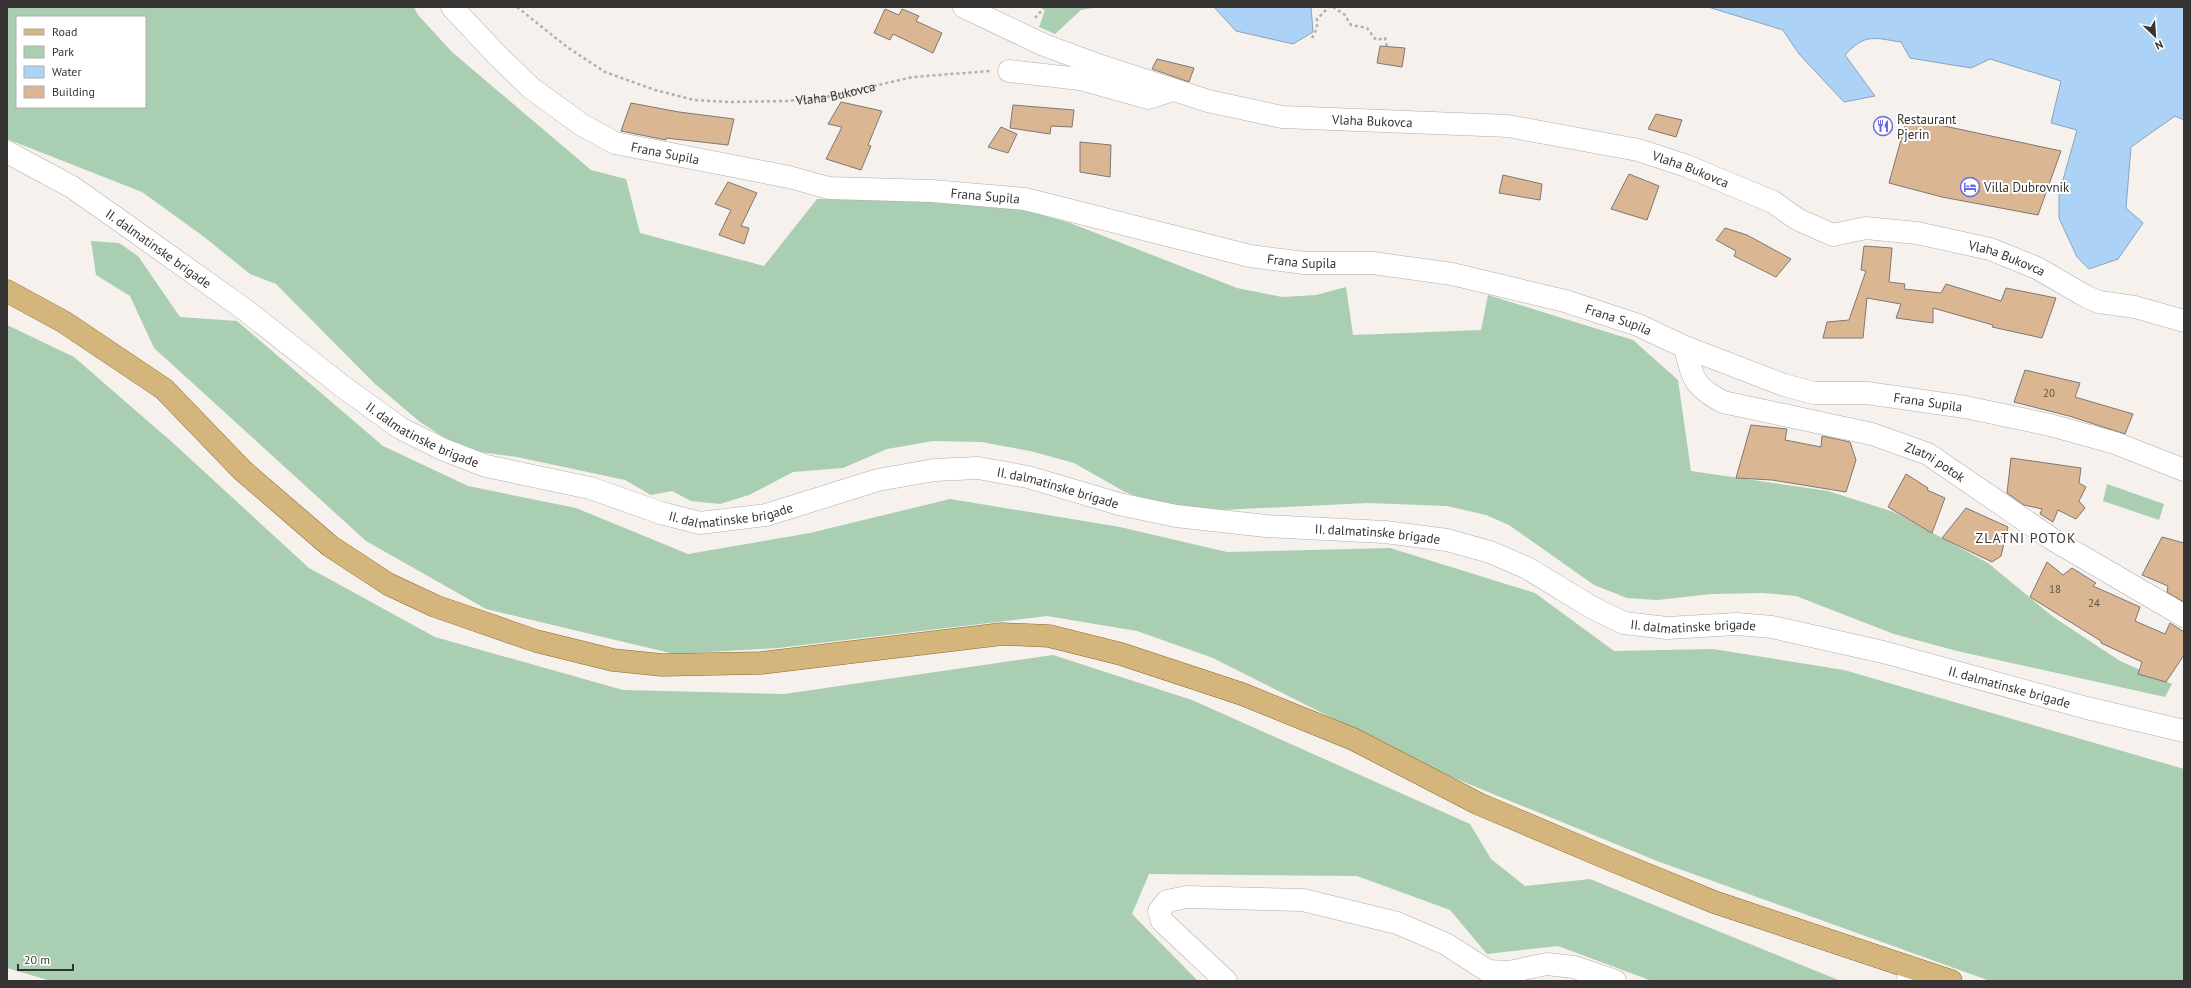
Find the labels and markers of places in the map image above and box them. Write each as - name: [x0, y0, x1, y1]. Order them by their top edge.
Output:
- place label: Restaurant Pjerin: [1897, 111, 1957, 143]
- restaurant icon: Restaurant Pjerin: [1872, 115, 1894, 137]
- hotel icon: Villa Dubrovnik: [1959, 176, 1981, 198]
- place label: Villa Dubrovnik: [1983, 179, 2070, 196]

